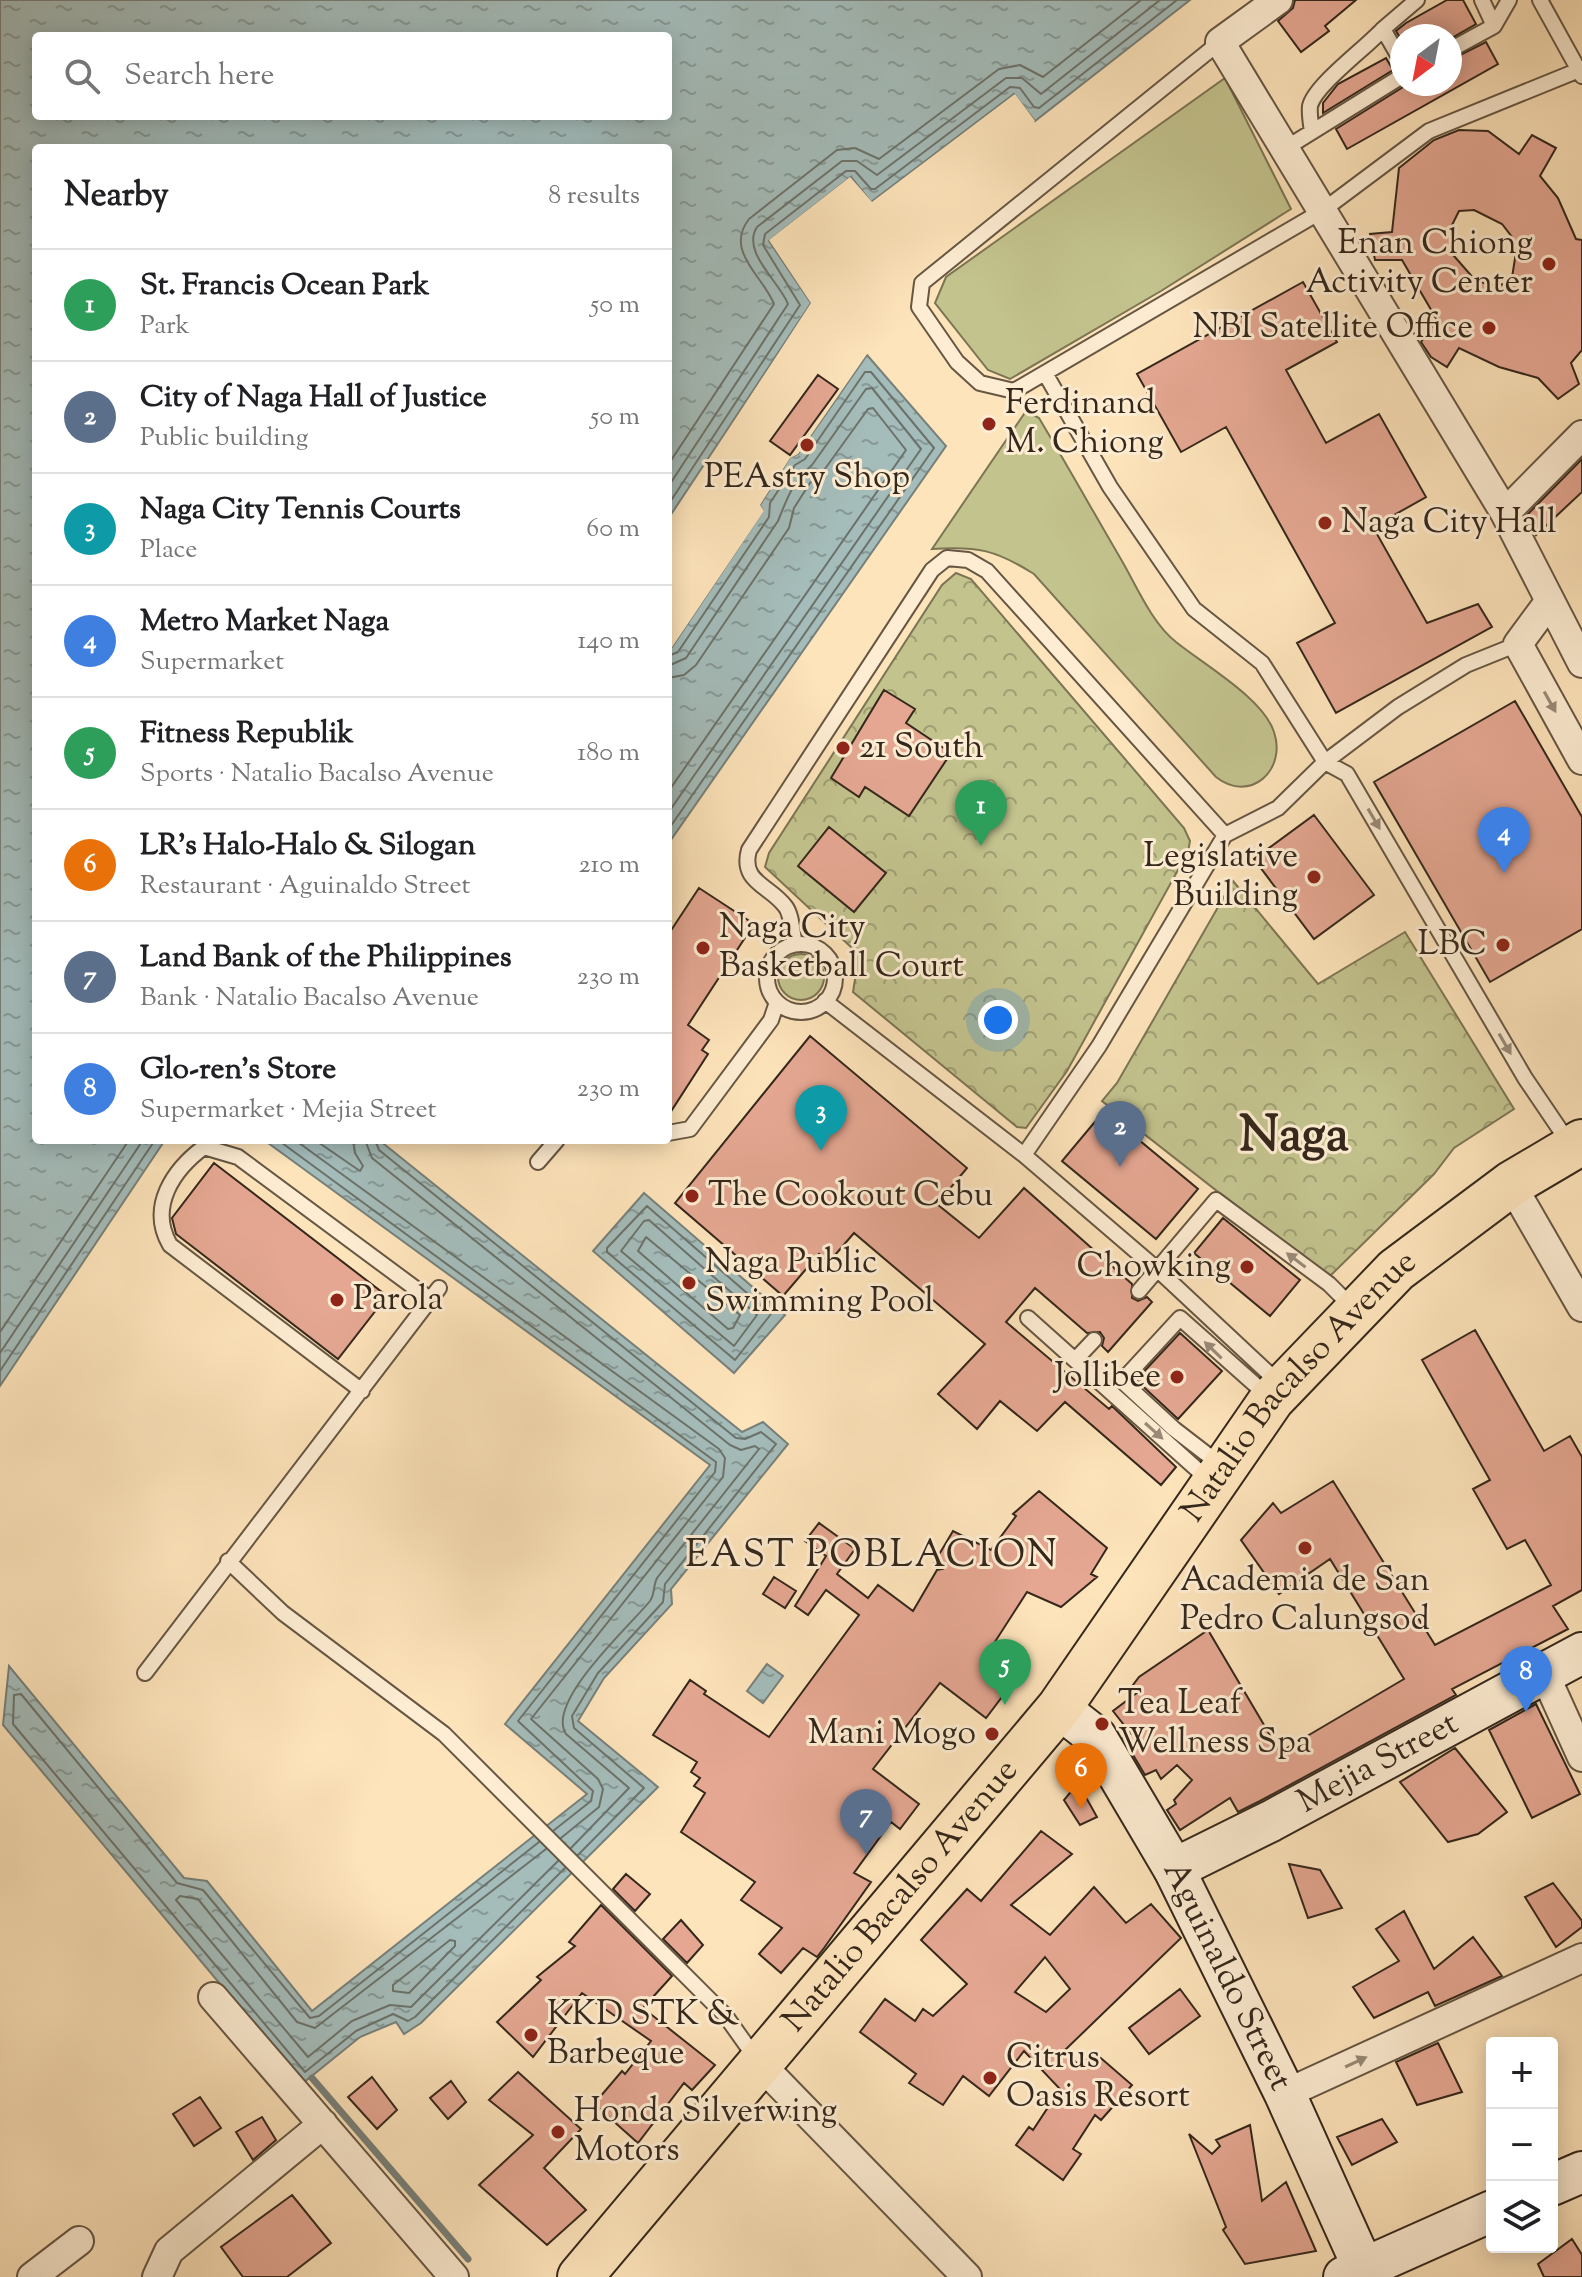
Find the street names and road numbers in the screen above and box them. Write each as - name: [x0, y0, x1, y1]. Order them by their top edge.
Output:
- street label: Natalio Bacalso Avenue: [1169, 1238, 1427, 1533]
- street label: Mejia Street: [1289, 1700, 1468, 1827]
- street label: Natalio Bacalso Avenue: [771, 1748, 1030, 2044]
- street label: Aguinaldo Street: [1150, 1853, 1304, 2100]

